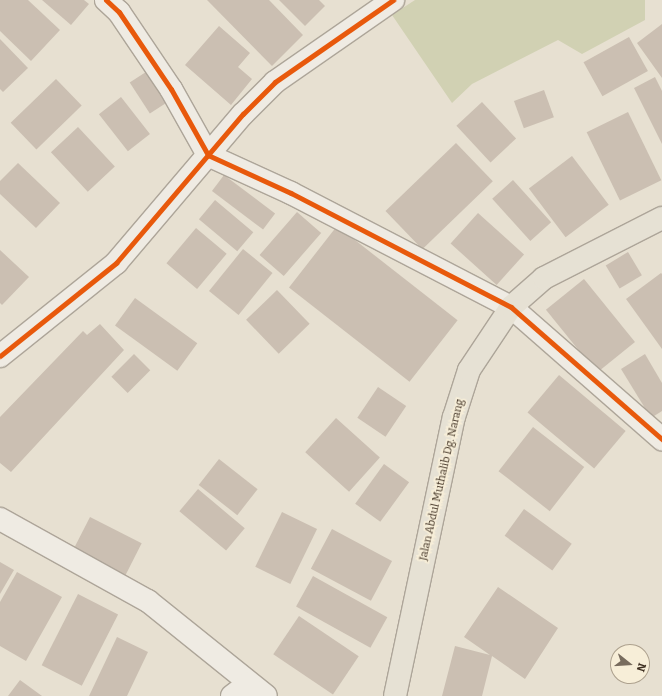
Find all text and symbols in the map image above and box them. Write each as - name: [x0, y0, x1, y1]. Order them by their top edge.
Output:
- street label: Jalan Abdul Muthalib Dg. Narang: [417, 398, 467, 562]
- north arrow: [610, 644, 650, 684]
- text: N: [634, 661, 648, 673]

